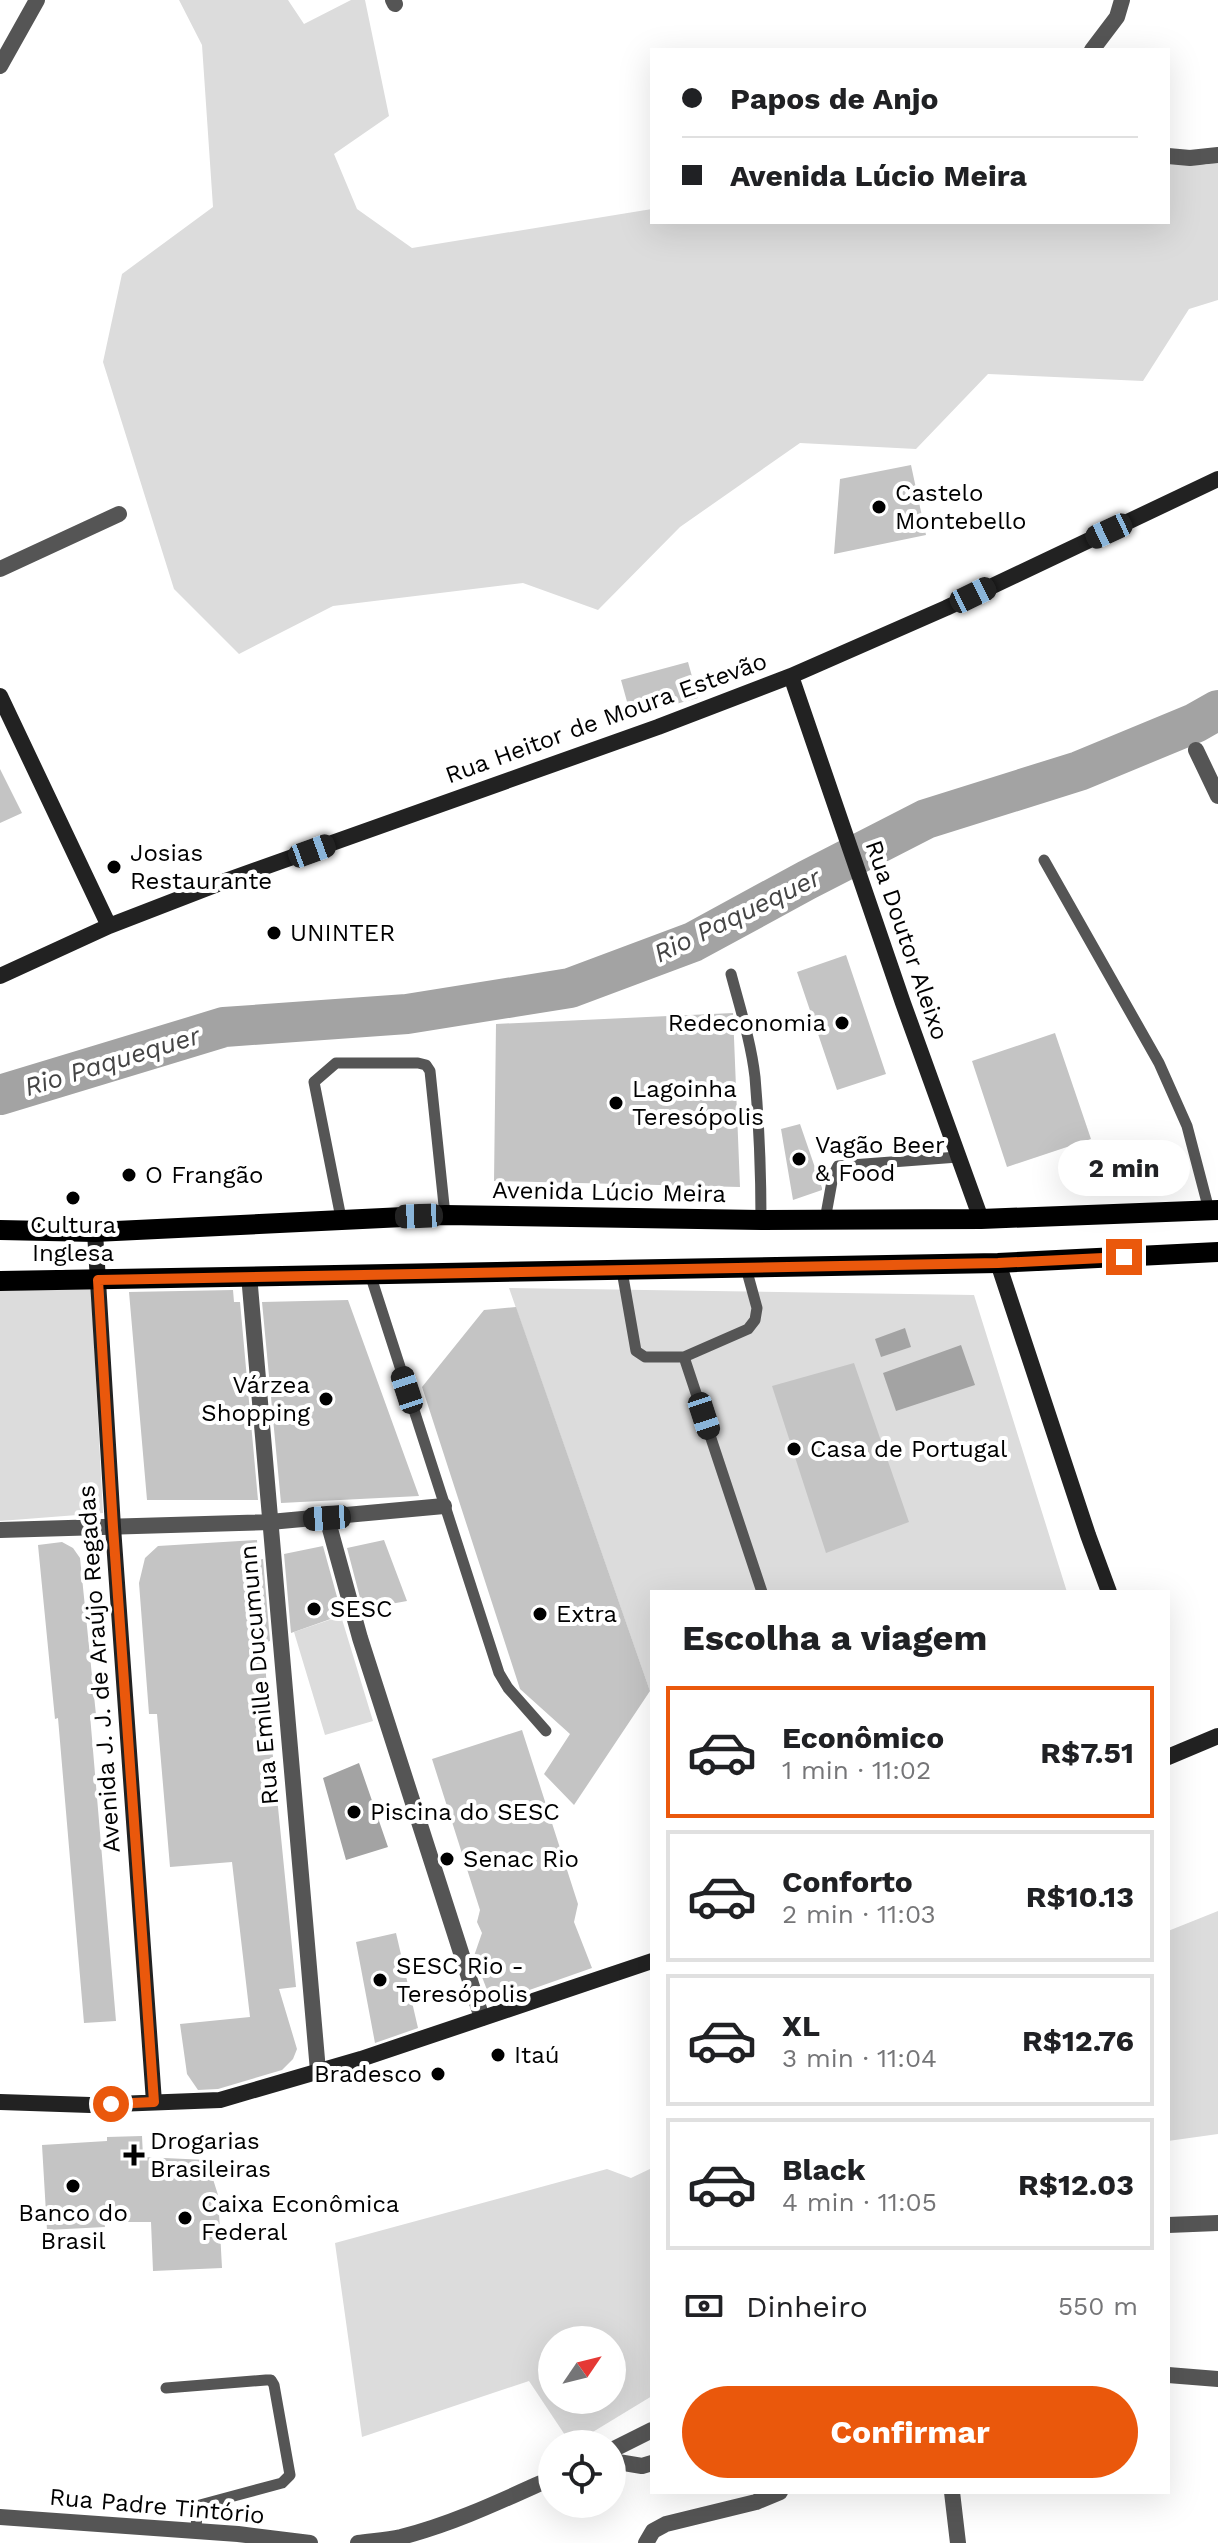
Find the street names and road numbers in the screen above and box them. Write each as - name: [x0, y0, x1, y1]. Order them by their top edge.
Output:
- street label: Rua Heitor de Moura Estevão: [441, 647, 771, 789]
- street label: Rua Doutor Aleixo: [860, 837, 954, 1043]
- street label: Avenida Lúcio Meira: [492, 1176, 726, 1208]
- street label: Avenida J. J. de Araújo Regadas: [72, 1484, 126, 1854]
- street label: Rua Emille Ducumunn: [234, 1544, 284, 1806]
- street label: Rua Padre Tintório: [48, 2483, 266, 2529]

